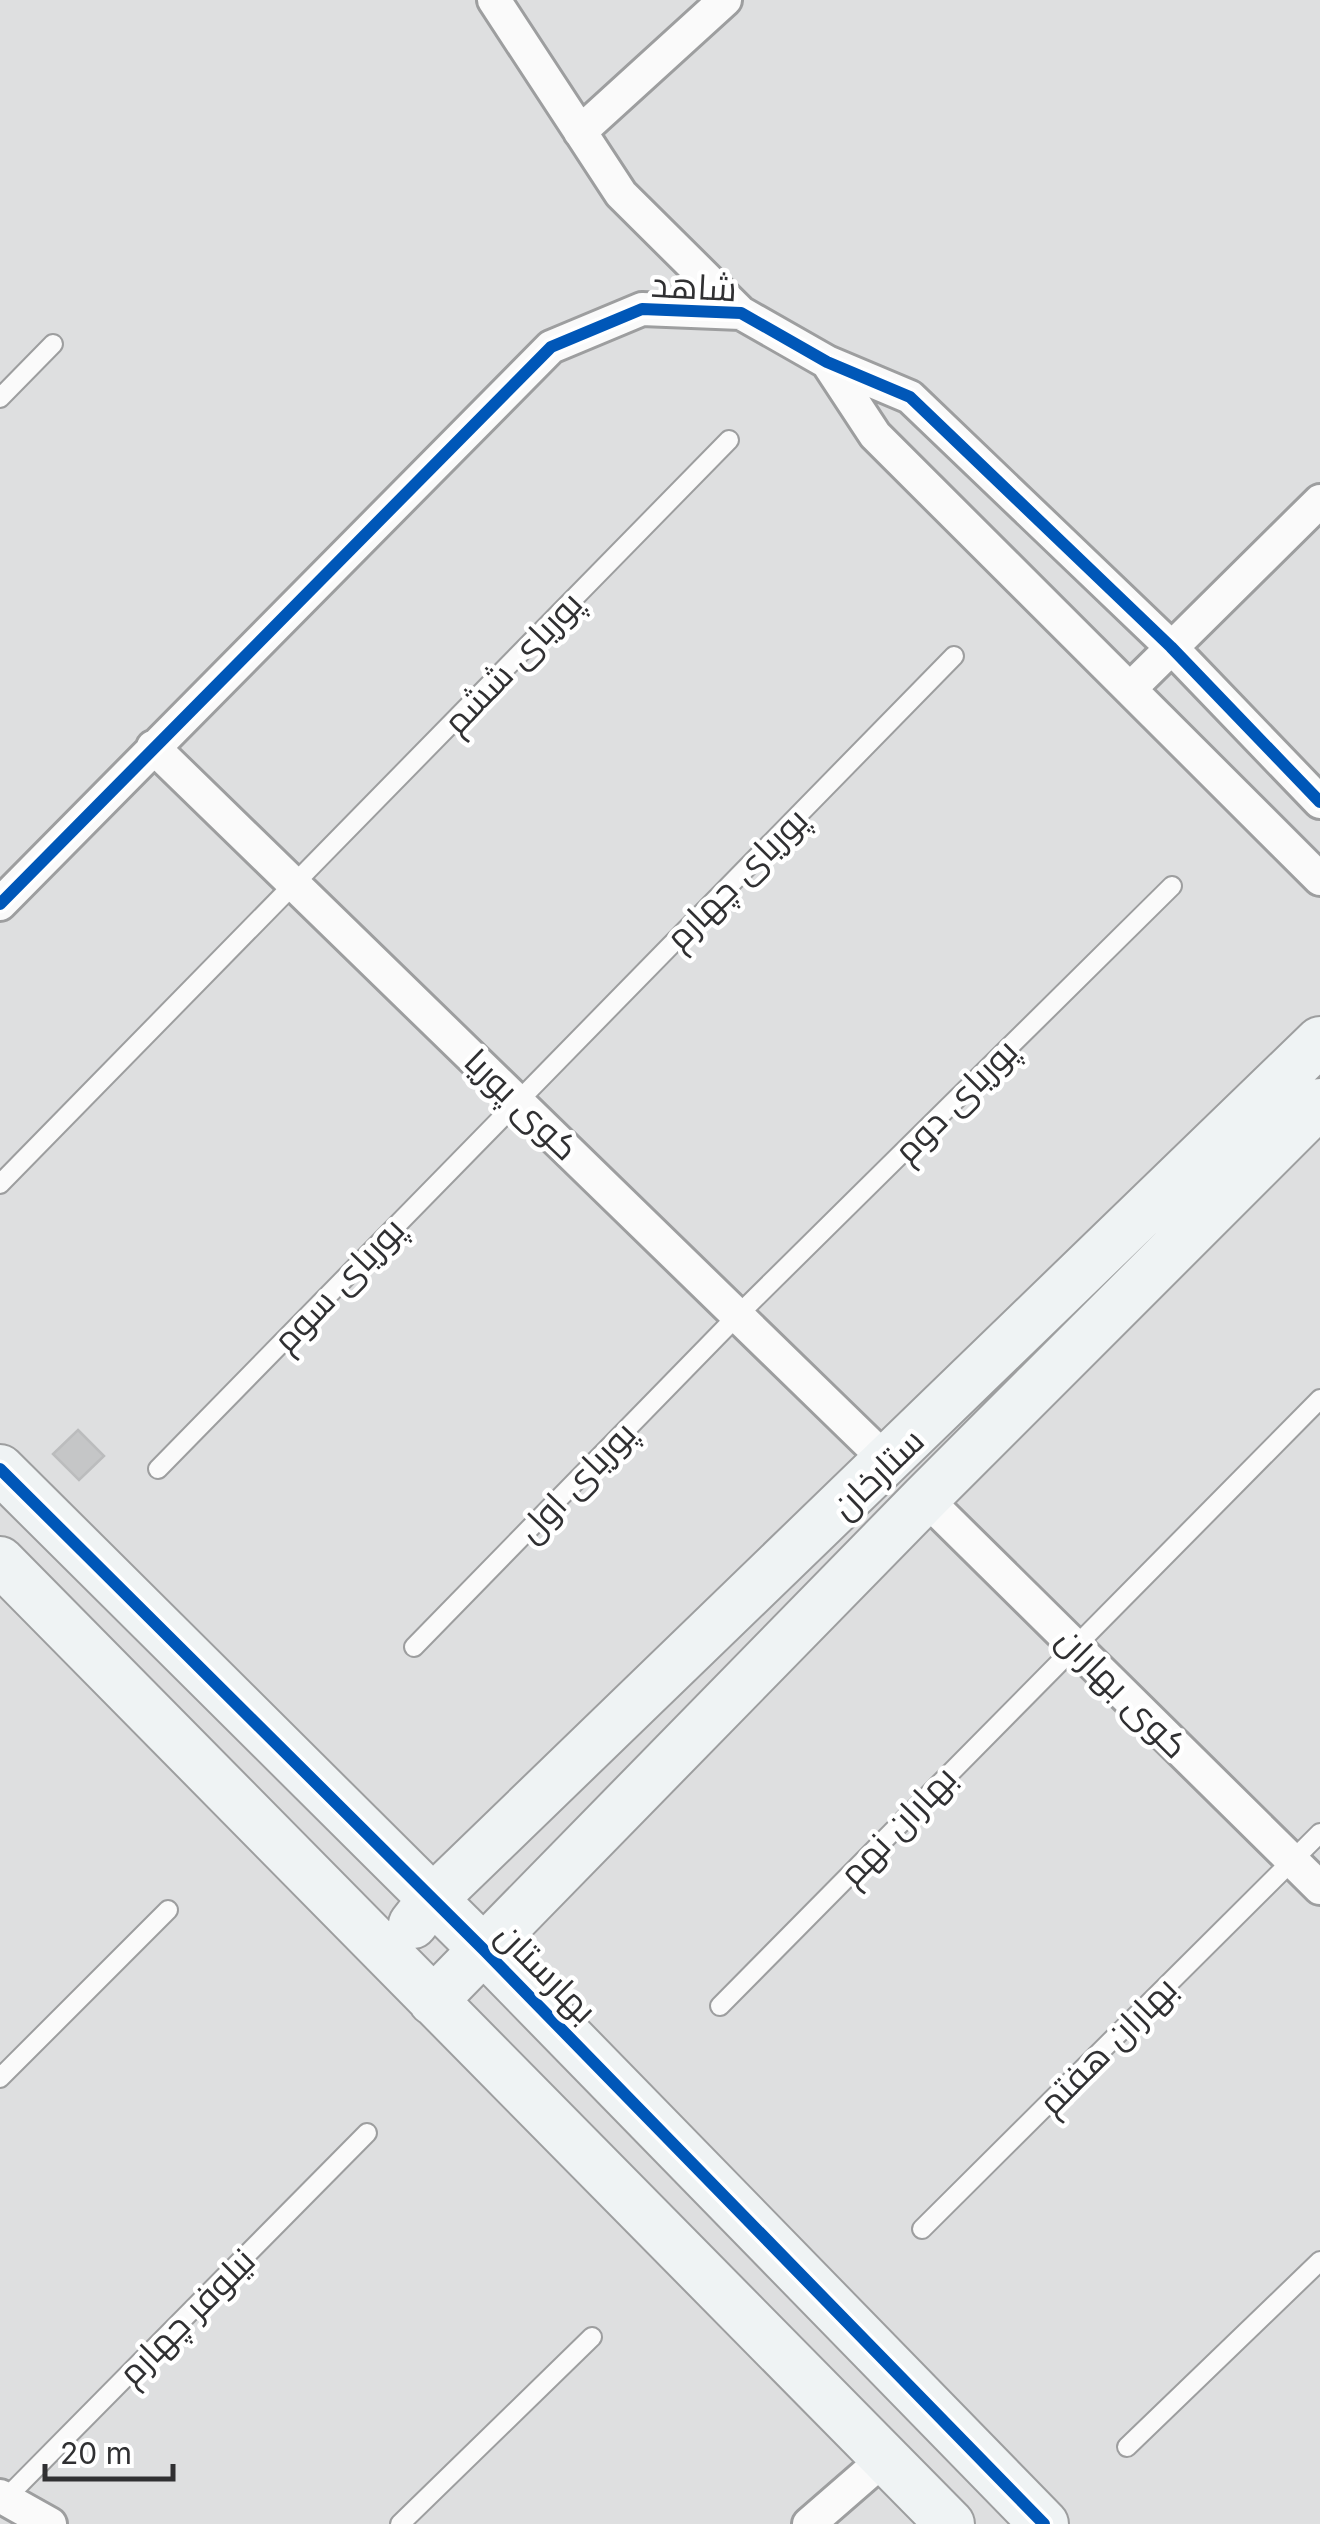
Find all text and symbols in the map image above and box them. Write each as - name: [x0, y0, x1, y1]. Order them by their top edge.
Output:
- street label: شاهد: [650, 263, 738, 309]
- street label: پوریای ششم: [434, 582, 593, 745]
- street label: پوریای چهارم: [656, 798, 819, 961]
- street label: پوریای دوم: [884, 1029, 1028, 1173]
- street label: کوی پوریا: [454, 1040, 588, 1171]
- street label: پوریای سوم: [264, 1208, 415, 1363]
- street label: پوریای اول: [508, 1412, 646, 1552]
- street label: ستارخان: [822, 1419, 933, 1528]
- street label: کوی بهاران: [1048, 1618, 1197, 1767]
- street label: بهاران نهم: [830, 1756, 967, 1896]
- street label: بهارستان: [487, 1913, 606, 2032]
- street label: بهاران هفتم: [1029, 1967, 1188, 2126]
- street label: نیلوفر چهارم: [109, 2239, 266, 2396]
- scale bar: [45, 2419, 172, 2481]
- text: 20 m: [60, 2435, 132, 2471]

